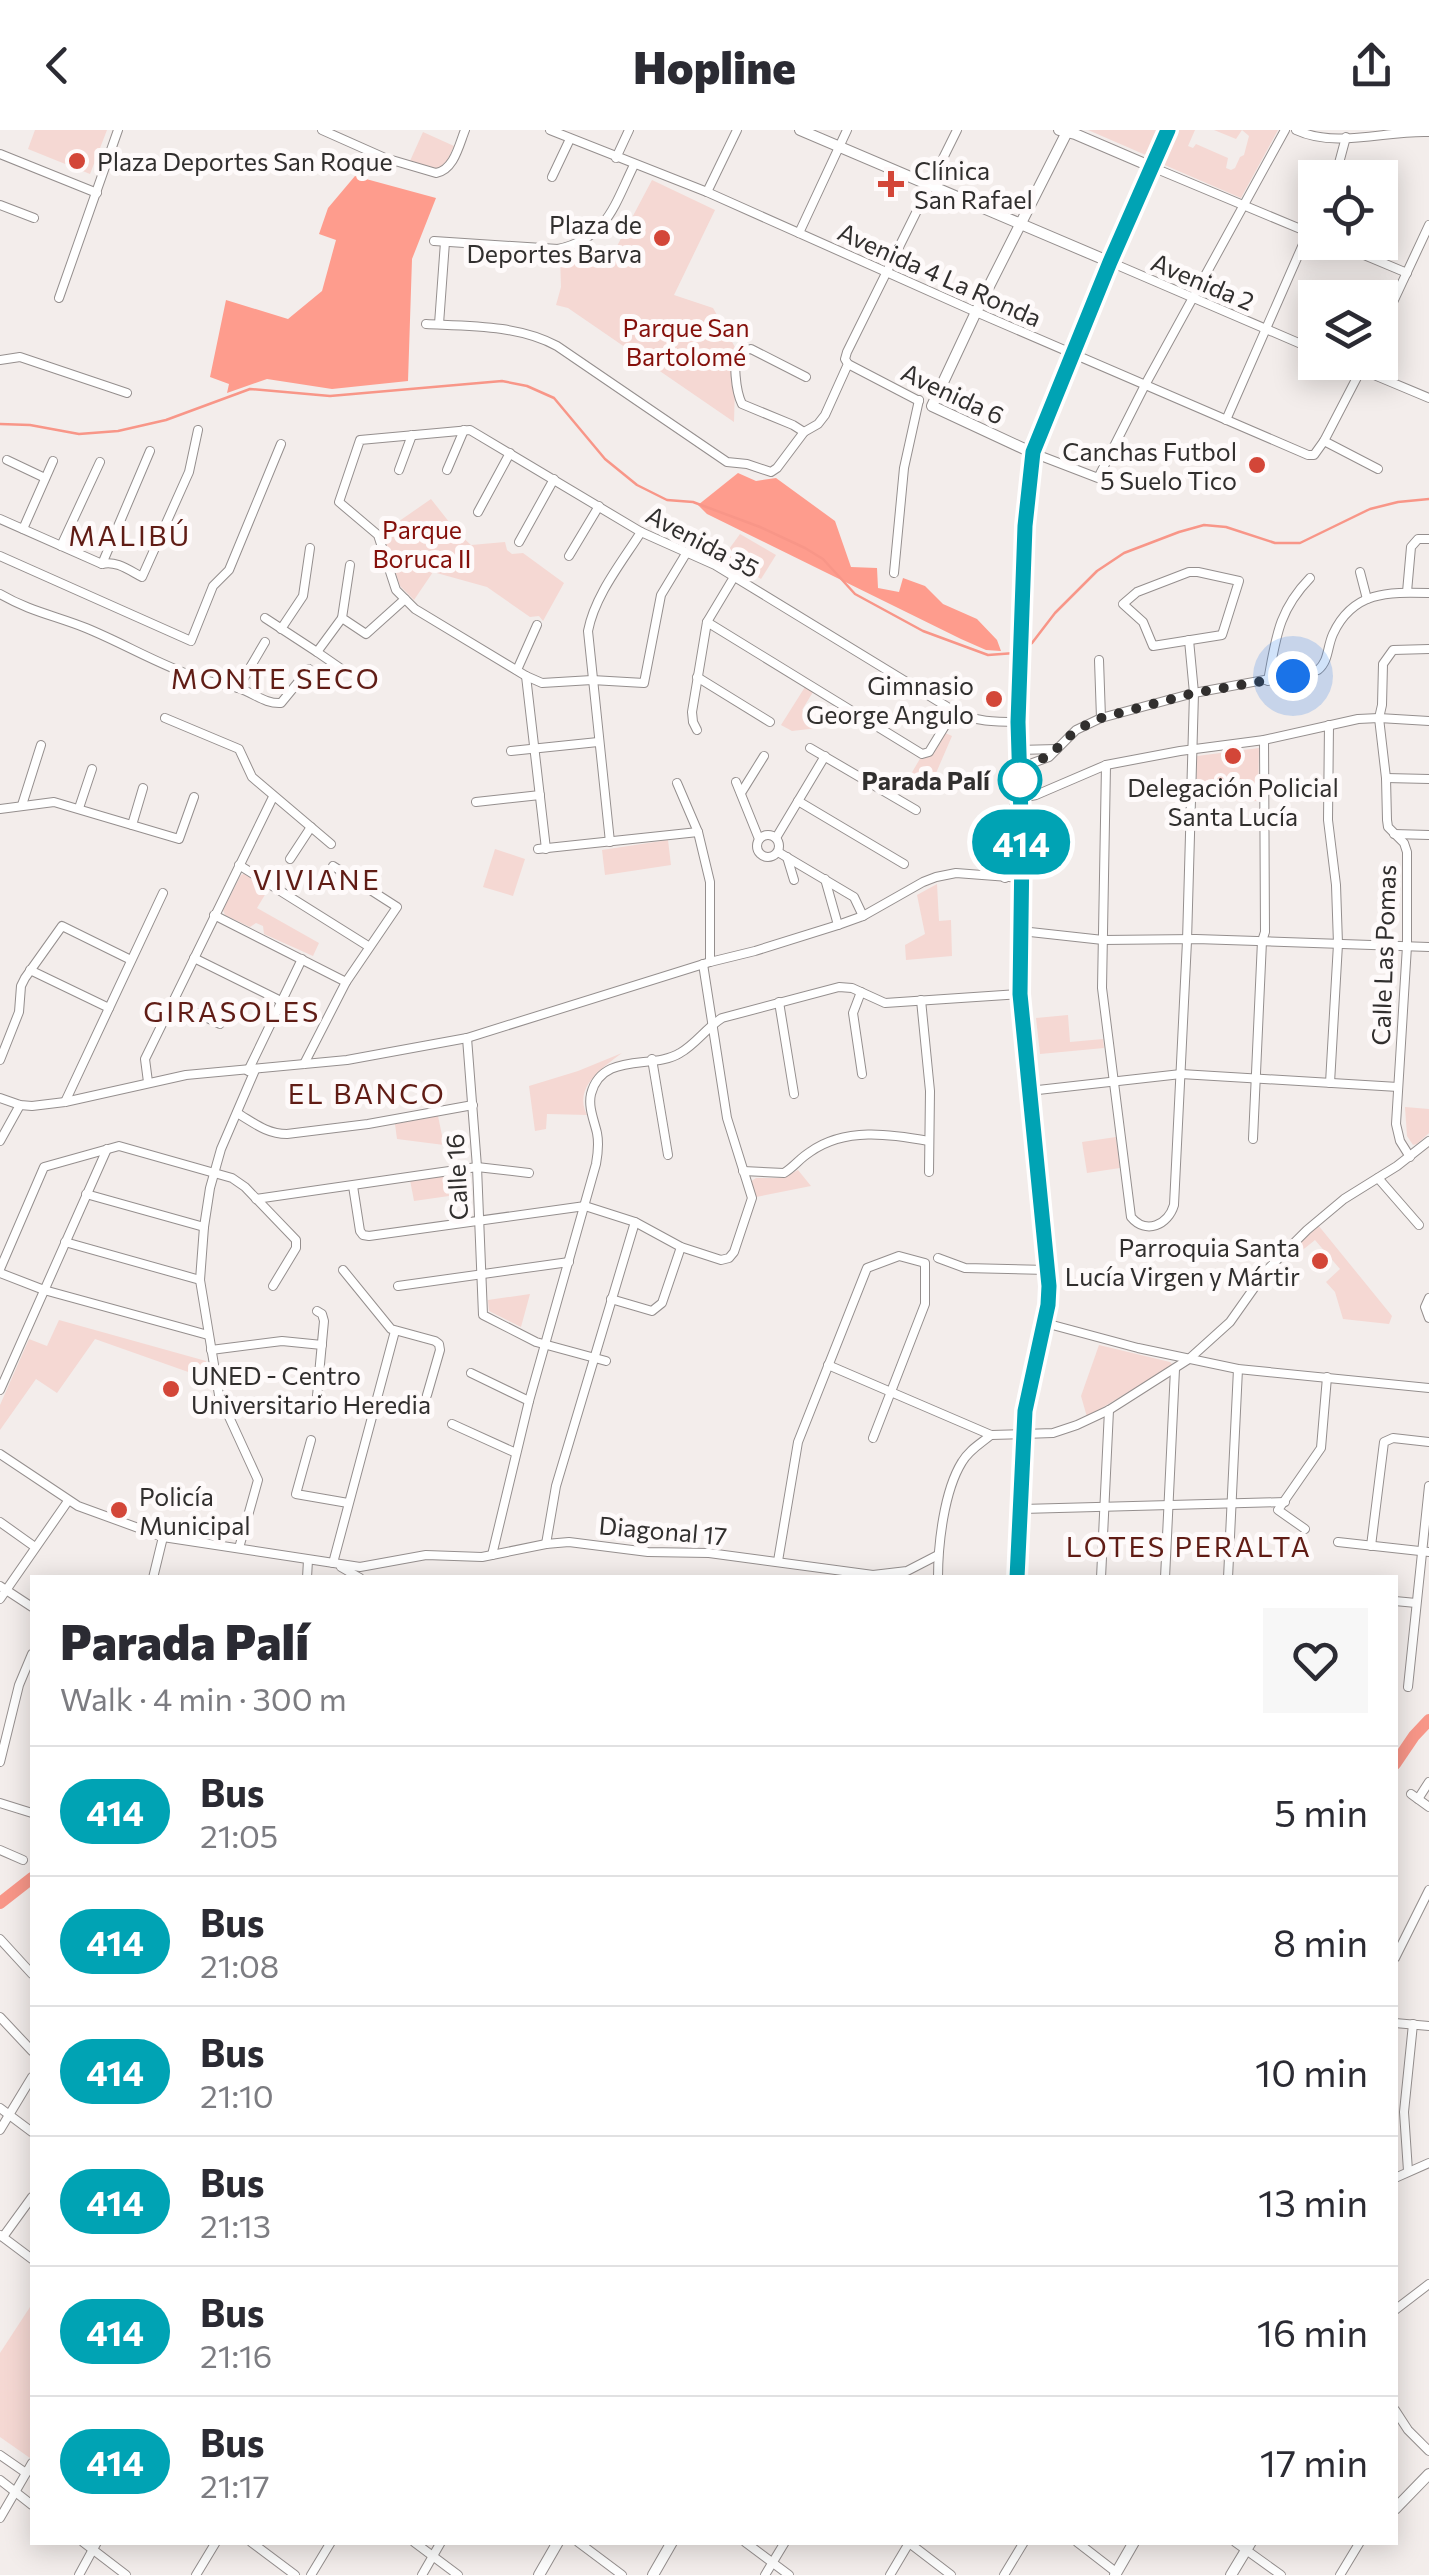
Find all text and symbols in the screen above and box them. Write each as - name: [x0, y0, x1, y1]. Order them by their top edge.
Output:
- icon: back: [30, 38, 85, 93]
- text: Hopline: [633, 38, 796, 93]
- icon: share: [1344, 38, 1399, 93]
- place label: Plaza Deportes San Roque: [97, 146, 393, 176]
- marker: Plaza Deportes San Roque: [66, 150, 88, 172]
- place label: Clínica San Rafael: [914, 155, 1033, 214]
- map controls: [1298, 160, 1398, 380]
- button: locate: [1298, 160, 1398, 260]
- marker: Clínica San Rafael: [878, 171, 904, 197]
- place label: Plaza de Deportes Barva: [466, 209, 642, 268]
- street label: Avenida 4 La Ronda: [834, 216, 1046, 332]
- marker: Plaza de Deportes Barva: [651, 227, 673, 249]
- street label: Avenida 2: [1147, 246, 1259, 316]
- button: layers: [1298, 280, 1398, 380]
- park label: Parque San Bartolomé: [623, 312, 749, 371]
- street label: Avenida 6: [897, 356, 1009, 430]
- place label: Canchas Futbol 5 Suelo Tico: [1062, 436, 1237, 495]
- marker: Canchas Futbol 5 Suelo Tico: [1246, 454, 1268, 476]
- street label: Avenida 35: [641, 499, 765, 583]
- park label: Parque Boruca II: [372, 514, 472, 573]
- district label: MALIBÚ: [68, 518, 192, 552]
- your location: [1268, 651, 1318, 701]
- district label: MONTE SECO: [171, 661, 381, 695]
- place label: Gimnasio George Angulo: [806, 670, 974, 729]
- marker: Gimnasio George Angulo: [983, 688, 1005, 710]
- marker: Delegación Policial Santa Lucía: [1222, 745, 1244, 767]
- marker: Parada Palí: [999, 759, 1041, 801]
- place label: Parada Palí: [862, 765, 992, 795]
- place label: Delegación Policial Santa Lucía: [1127, 772, 1339, 831]
- line badge: 414: [964, 810, 1078, 874]
- text: 414: [992, 821, 1050, 864]
- district label: VIVIANE: [253, 862, 381, 896]
- street label: Calle Las Pomas: [1365, 864, 1401, 1046]
- district label: GIRASOLES: [143, 994, 321, 1028]
- district label: EL BANCO: [288, 1076, 446, 1110]
- street label: Calle 16: [439, 1133, 473, 1221]
- place label: Parroquia Santa Lucía Virgen y Mártir: [1065, 1232, 1300, 1291]
- marker: Parroquia Santa Lucía Virgen y Mártir: [1309, 1250, 1331, 1272]
- place label: UNED - Centro Universitario Heredia: [191, 1360, 431, 1419]
- marker: UNED - Centro Universitario Heredia: [160, 1378, 182, 1400]
- place label: Policía Municipal: [139, 1481, 251, 1540]
- marker: Policía Municipal: [108, 1499, 130, 1521]
- street label: Diagonal 17: [598, 1509, 728, 1551]
- district label: LOTES PERALTA: [1066, 1529, 1312, 1563]
- button: heart: [1263, 1608, 1368, 1713]
- text: Parada Palí: [60, 1611, 309, 1670]
- text: Walk · 4 min · 300 m: [60, 1678, 347, 1718]
- text: Bus: [200, 1768, 265, 1815]
- text: 5 min: [1274, 1788, 1368, 1835]
- text: 414: [86, 1790, 144, 1833]
- text: 21:05: [200, 1815, 278, 1855]
- text: Bus: [200, 1898, 265, 1945]
- text: 8 min: [1273, 1918, 1368, 1965]
- text: 414: [86, 1920, 144, 1963]
- text: 21:08: [200, 1945, 279, 1985]
- text: Bus: [200, 2028, 265, 2075]
- text: 10 min: [1255, 2048, 1368, 2095]
- text: 414: [86, 2050, 144, 2093]
- text: 21:10: [200, 2075, 274, 2115]
- text: Bus: [200, 2158, 265, 2205]
- text: 13 min: [1258, 2178, 1368, 2225]
- text: 414: [86, 2180, 144, 2223]
- text: 21:13: [200, 2205, 271, 2245]
- text: Bus: [200, 2288, 265, 2335]
- text: 16 min: [1257, 2308, 1368, 2355]
- text: 414: [86, 2310, 144, 2353]
- text: 21:16: [200, 2335, 272, 2375]
- text: Bus: [200, 2418, 265, 2465]
- text: 17 min: [1260, 2438, 1368, 2485]
- text: 414: [86, 2440, 144, 2483]
- text: 21:17: [200, 2465, 270, 2505]

